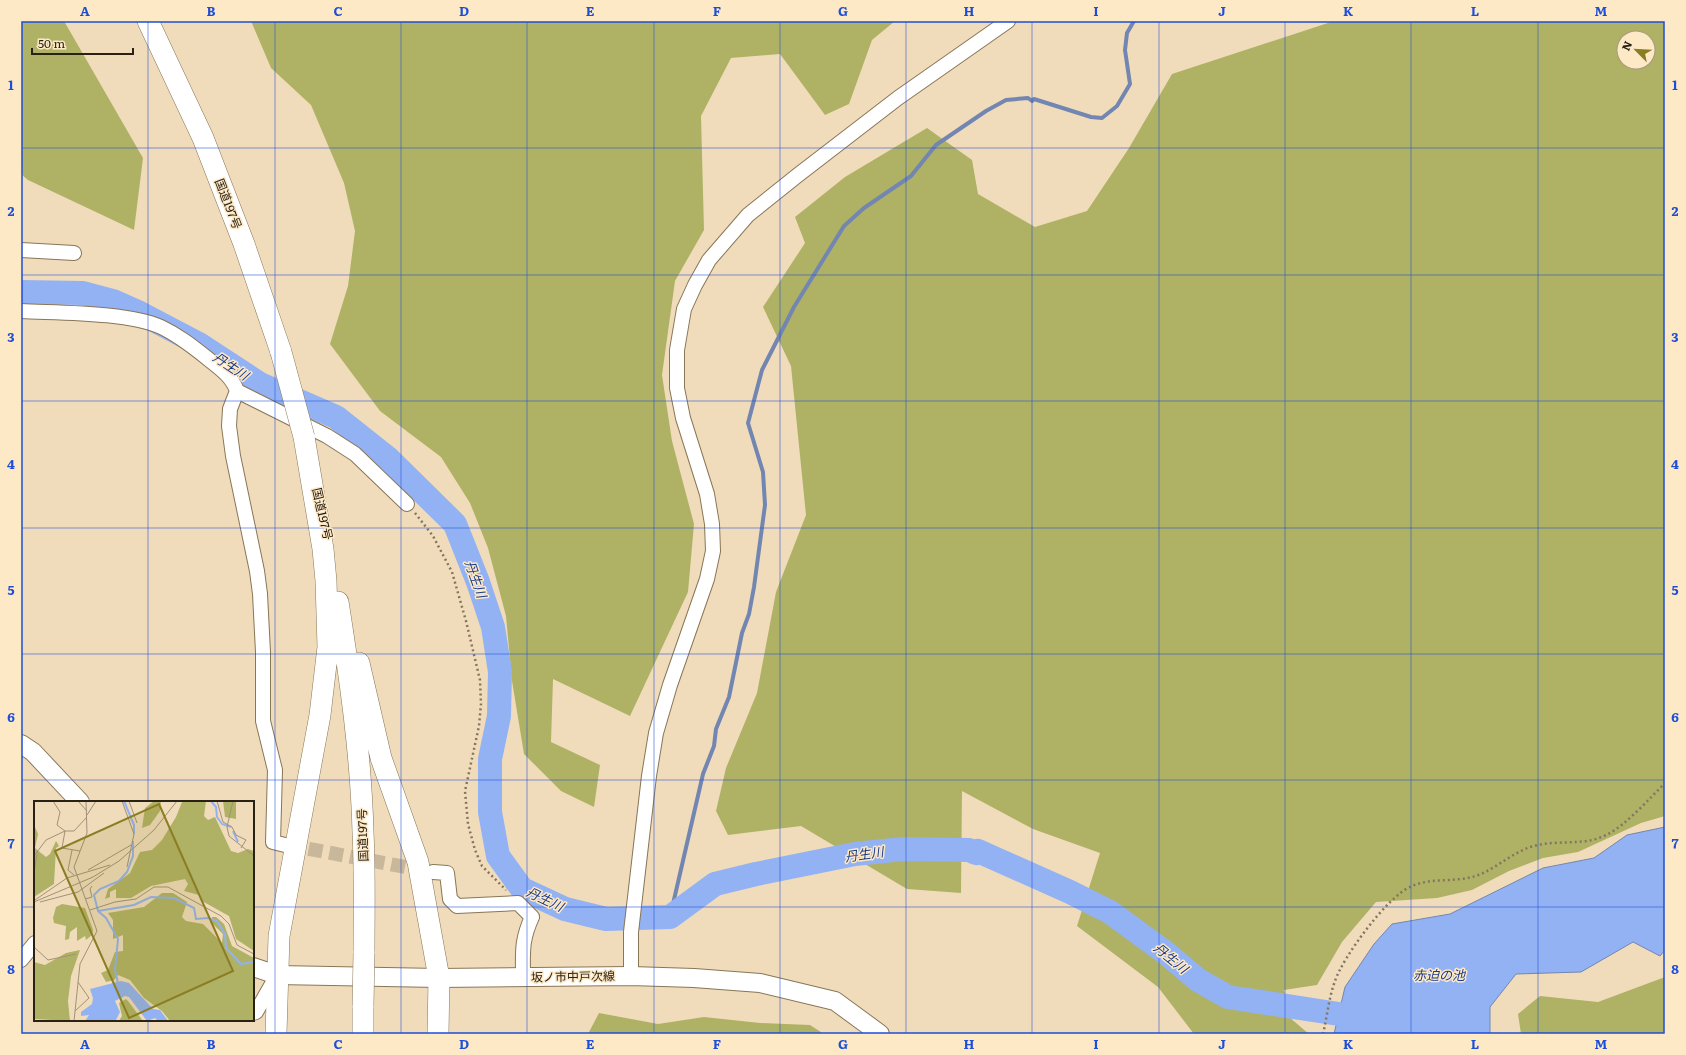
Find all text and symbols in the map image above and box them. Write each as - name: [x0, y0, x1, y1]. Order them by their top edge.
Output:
- text: A: [80, 1, 90, 20]
- text: B: [207, 1, 216, 20]
- text: C: [333, 1, 343, 20]
- text: D: [459, 1, 469, 20]
- text: E: [586, 1, 595, 20]
- text: F: [713, 1, 721, 20]
- text: G: [838, 1, 848, 20]
- text: H: [964, 1, 975, 20]
- text: I: [1093, 1, 1099, 20]
- text: J: [1218, 1, 1226, 20]
- text: K: [1343, 1, 1354, 20]
- text: L: [1471, 1, 1479, 20]
- text: M: [1595, 1, 1608, 20]
- scale bar: [32, 30, 133, 56]
- north arrow: [1616, 30, 1656, 70]
- text: 50 m: [38, 34, 65, 52]
- text: N: [1617, 38, 1635, 53]
- text: 1: [8, 75, 14, 94]
- text: 1: [1672, 75, 1678, 94]
- street label: 国道197号: [211, 176, 247, 232]
- text: 2: [8, 201, 15, 220]
- text: 2: [1672, 201, 1679, 220]
- text: 3: [7, 327, 15, 346]
- text: 3: [1671, 327, 1679, 346]
- water label: 丹生川: [210, 347, 254, 385]
- text: 4: [7, 454, 15, 473]
- text: 4: [1671, 454, 1679, 473]
- street label: 国道197号: [308, 486, 338, 542]
- water label: 丹生川: [461, 557, 493, 602]
- text: 5: [7, 580, 15, 599]
- text: 5: [1671, 580, 1679, 599]
- text: 6: [7, 707, 15, 726]
- text: 6: [1671, 707, 1679, 726]
- inset map: [34, 801, 254, 1021]
- street label: 国道197号: [352, 808, 372, 862]
- text: 7: [7, 833, 15, 852]
- text: 7: [1671, 833, 1679, 852]
- water label: 丹生川: [843, 841, 887, 866]
- water label: 丹生川: [524, 882, 569, 916]
- water label: 丹生川: [1150, 938, 1194, 979]
- text: 8: [7, 959, 15, 978]
- text: 8: [1671, 959, 1679, 978]
- water label: 赤迫の池: [1413, 965, 1467, 984]
- street label: 坂ノ市中戸次線: [531, 966, 615, 986]
- text: A: [80, 1034, 90, 1053]
- text: B: [207, 1034, 216, 1053]
- text: C: [333, 1034, 343, 1053]
- text: D: [459, 1034, 469, 1053]
- text: E: [586, 1034, 595, 1053]
- text: F: [713, 1034, 721, 1053]
- text: G: [838, 1034, 848, 1053]
- text: H: [964, 1034, 975, 1053]
- text: I: [1093, 1034, 1099, 1053]
- text: J: [1218, 1034, 1226, 1053]
- text: K: [1343, 1034, 1354, 1053]
- text: L: [1471, 1034, 1479, 1053]
- text: M: [1595, 1034, 1608, 1053]

